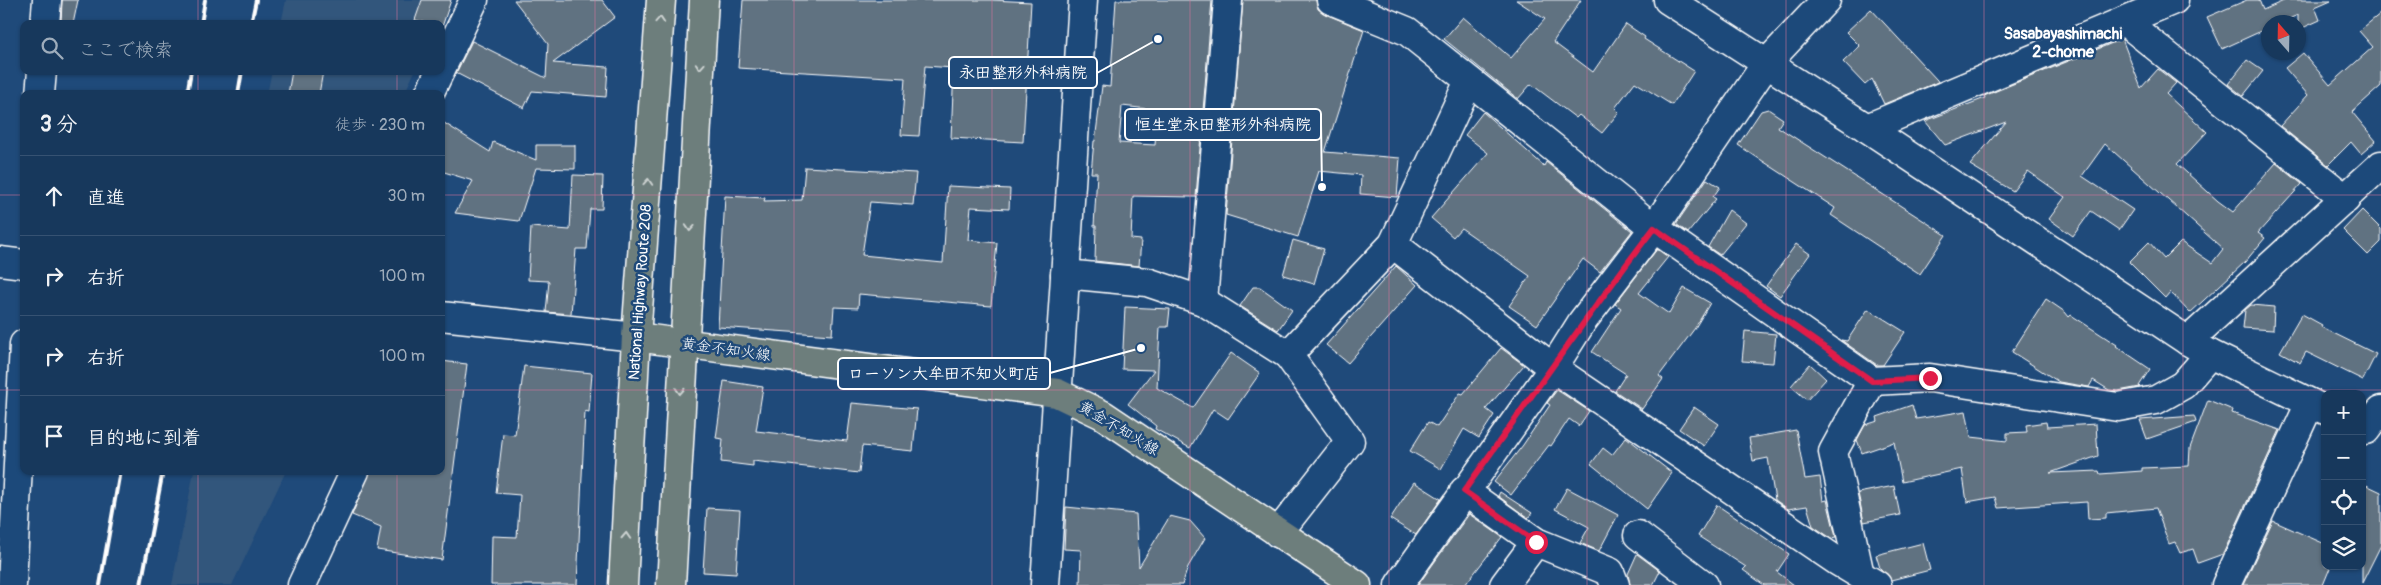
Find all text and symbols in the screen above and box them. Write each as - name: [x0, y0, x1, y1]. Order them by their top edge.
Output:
- north arrow: [2261, 15, 2306, 60]
- one-way arrow: [654, 16, 665, 24]
- search box: [20, 20, 445, 75]
- district label: Sasabayashimachi 2-chome: [2004, 24, 2122, 62]
- icon: search: [38, 34, 66, 62]
- text: ここで検索: [78, 38, 173, 62]
- callout: 永田整形外科病院: [949, 57, 1097, 88]
- one-way arrow: [695, 62, 706, 70]
- text: 永田整形外科病院: [959, 63, 1087, 83]
- callout: 恒生堂永田整形外科病院: [1125, 109, 1321, 140]
- text: 3 分: [40, 111, 77, 138]
- text: 徒歩 · 230 m: [335, 115, 425, 135]
- text: 恒生堂永田整形外科病院: [1135, 115, 1311, 135]
- one-way arrow: [642, 178, 653, 186]
- icon: ahead: [40, 182, 68, 210]
- text: 直進: [87, 186, 125, 210]
- text: 30 m: [387, 186, 425, 206]
- street label: National Highway Route 208: [625, 203, 656, 381]
- one-way arrow: [685, 225, 696, 233]
- icon: right: [40, 262, 68, 290]
- text: 右折: [87, 266, 125, 290]
- text: 100 m: [379, 266, 425, 286]
- street label: 黄金不知火線: [680, 334, 772, 365]
- icon: right: [40, 342, 68, 370]
- text: 右折: [87, 346, 125, 370]
- text: 100 m: [379, 346, 425, 366]
- callout: ローソン大牟田不知火町店: [838, 358, 1050, 389]
- text: ローソン大牟田不知火町店: [848, 364, 1040, 384]
- route end: [1919, 367, 1942, 390]
- one-way arrow: [675, 387, 686, 395]
- map controls: [2321, 390, 2366, 570]
- button: +: [2321, 390, 2366, 435]
- street label: 黄金不知火線: [1075, 397, 1162, 460]
- icon: arrive: [40, 422, 68, 450]
- text: 目的地に到着: [87, 426, 201, 450]
- button: −: [2321, 435, 2366, 480]
- button: locate: [2321, 480, 2366, 525]
- button: layers: [2321, 525, 2366, 570]
- route start: [1525, 531, 1548, 554]
- one-way arrow: [620, 532, 631, 540]

